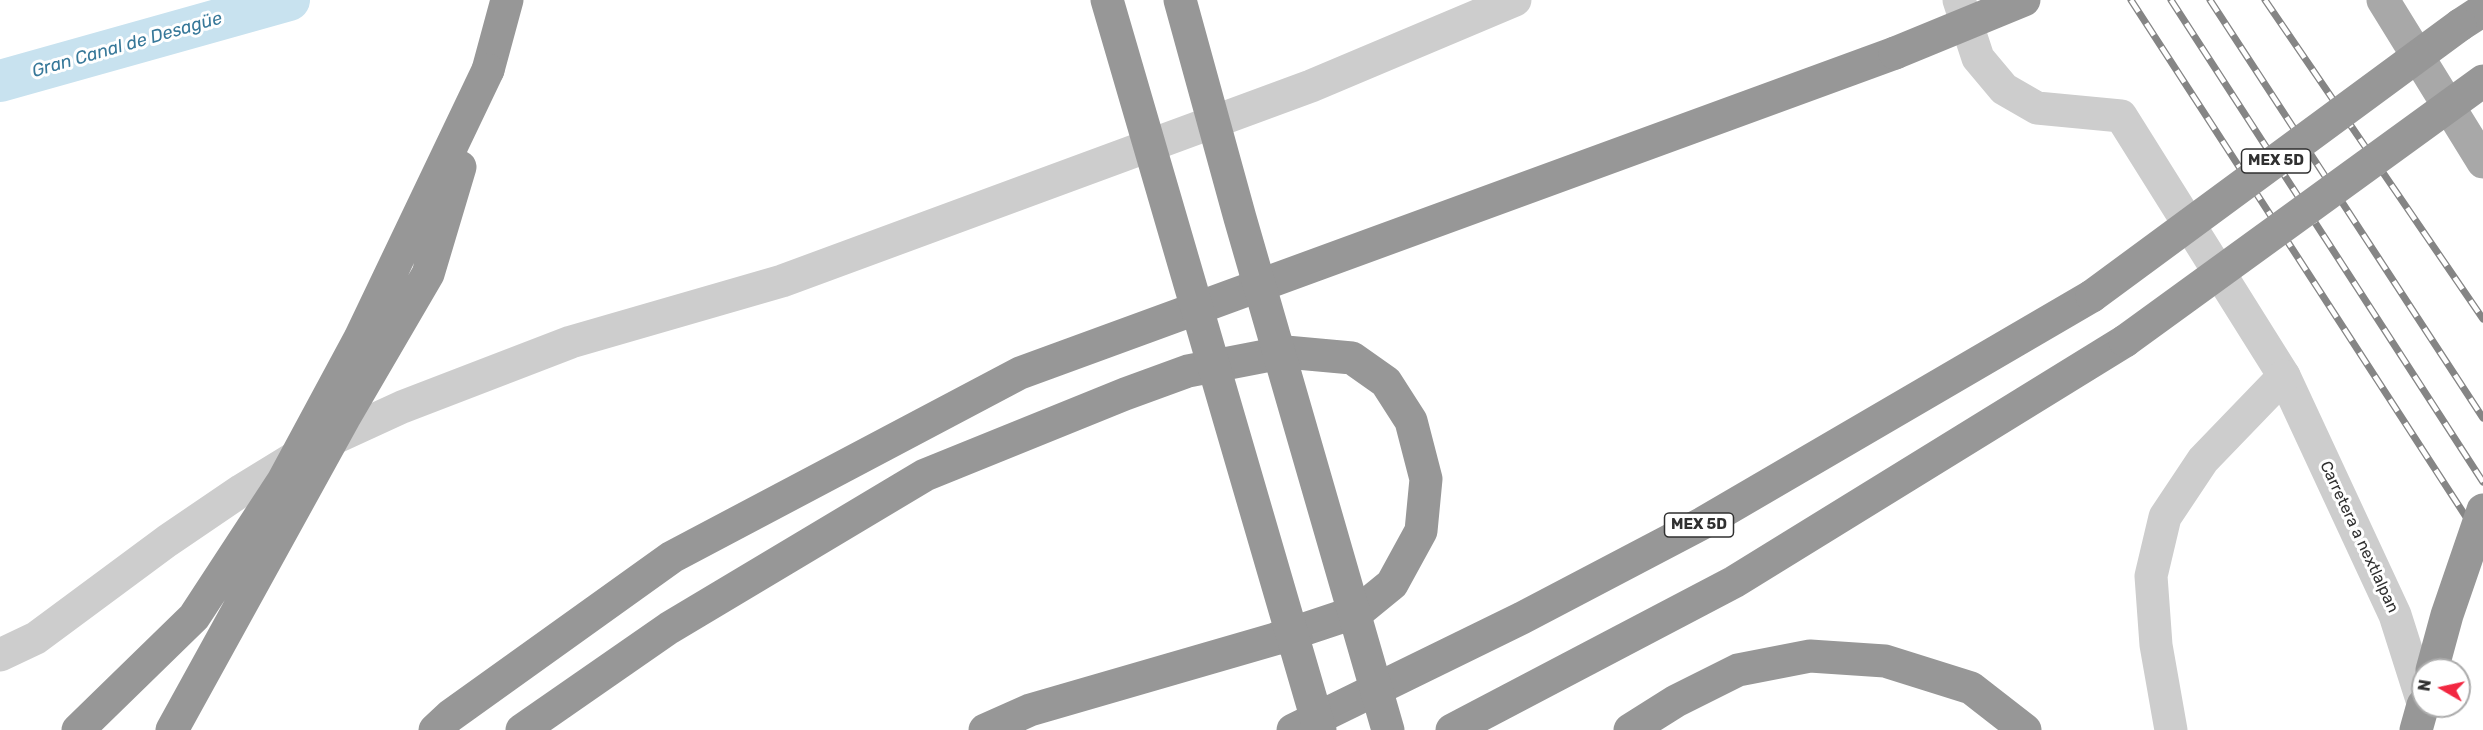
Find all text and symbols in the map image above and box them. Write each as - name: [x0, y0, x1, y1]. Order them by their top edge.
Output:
- water label: Gran Canal de Desagüe: [29, 7, 225, 83]
- road number: MEX 5D: [2242, 149, 2310, 173]
- street label: Carretera a nextlalpan: [2315, 458, 2403, 616]
- road number: MEX 5D: [1664, 513, 1734, 537]
- north arrow: [2411, 658, 2471, 718]
- text: N: [2414, 678, 2435, 693]

